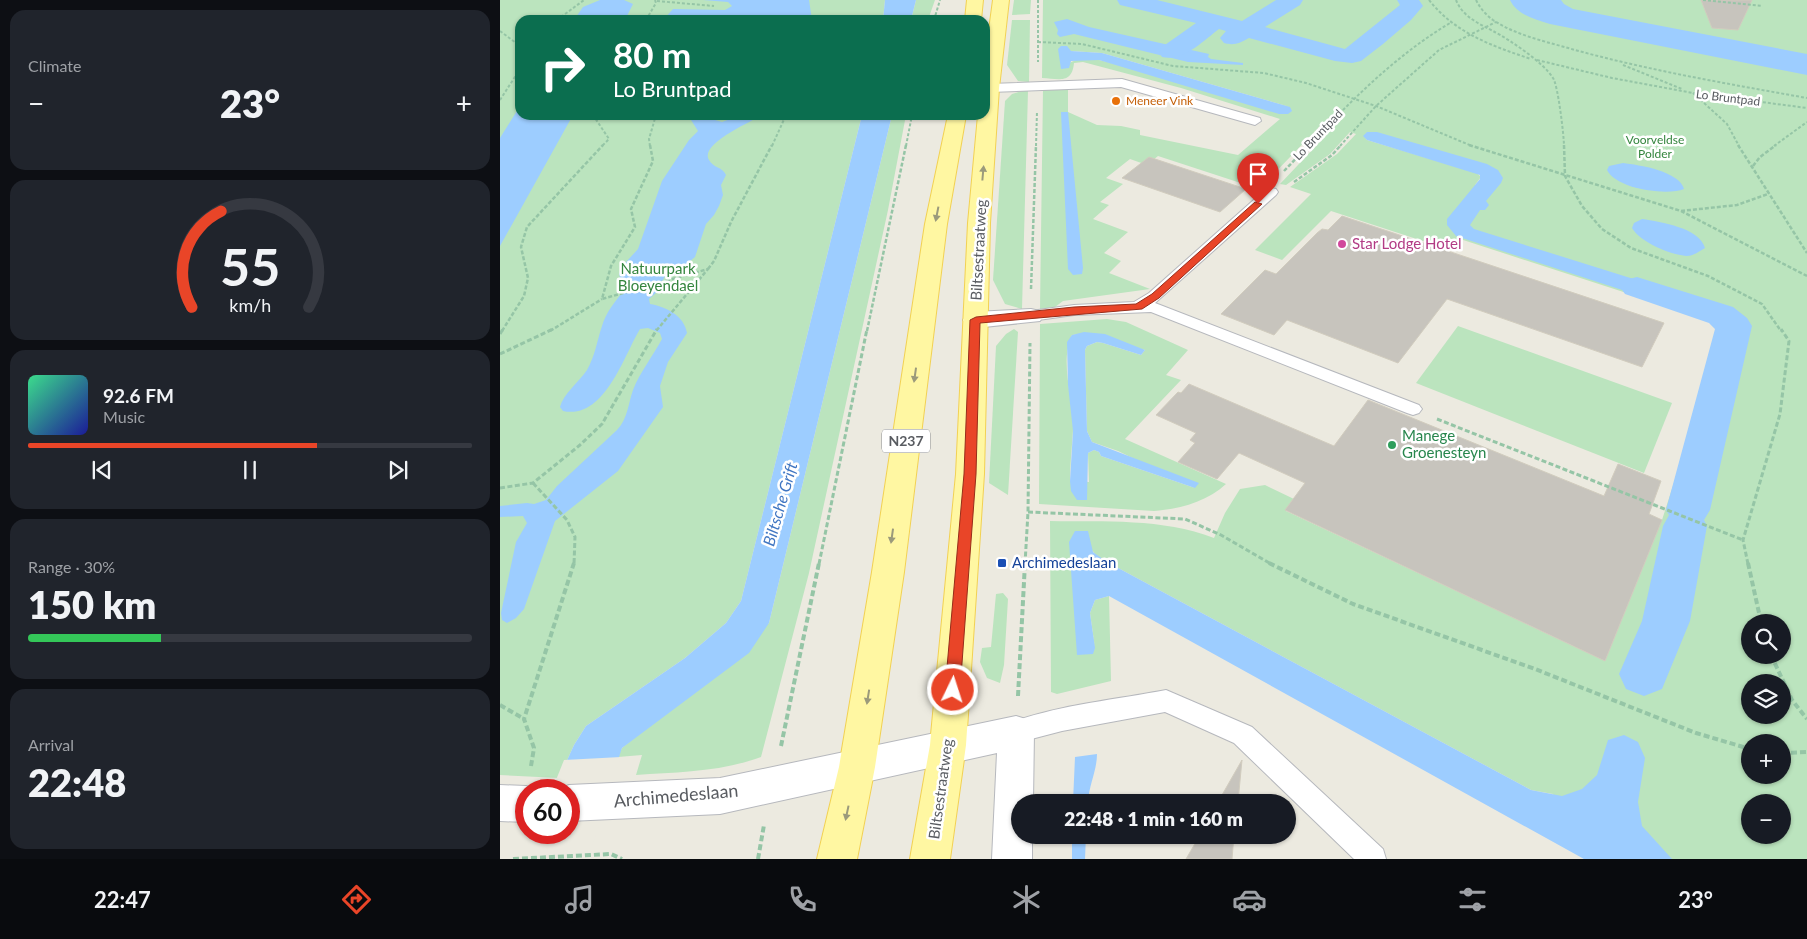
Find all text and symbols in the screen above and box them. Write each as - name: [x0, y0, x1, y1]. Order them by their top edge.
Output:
- text: 80 m: [613, 33, 691, 75]
- icon: right: [530, 35, 595, 100]
- text: Climate: [28, 56, 81, 75]
- text: Lo Bruntpad: [613, 75, 731, 102]
- text: 23°: [220, 80, 280, 126]
- text: −: [28, 86, 44, 120]
- text: +: [456, 86, 472, 120]
- street label: Lo Bruntpad: [1695, 86, 1761, 109]
- place label: Meneer Vink: [1126, 93, 1194, 108]
- marker: Meneer Vink: [1110, 95, 1122, 107]
- street label: Lo Bruntpad: [1290, 106, 1345, 163]
- park label: Voorveldse Polder: [1626, 132, 1684, 161]
- pin: [1237, 153, 1279, 204]
- icon: arrive: [1244, 160, 1272, 188]
- one-way arrow: [980, 164, 988, 180]
- street label: Biltsestraatweg: [966, 199, 990, 301]
- one-way arrow: [933, 207, 941, 223]
- place label: Star Lodge Hotel: [1352, 234, 1462, 252]
- text: 55: [220, 235, 280, 297]
- marker: Star Lodge Hotel: [1336, 238, 1348, 250]
- park label: Natuurpark Bloeyendael: [618, 259, 698, 294]
- text: km/h: [229, 294, 271, 316]
- one-way arrow: [910, 368, 918, 384]
- text: 92.6 FM: [103, 384, 174, 407]
- text: Music: [103, 407, 145, 426]
- place label: Manege Groenesteyn: [1402, 426, 1486, 461]
- road number: N237: [882, 430, 930, 452]
- marker: Manege Groenesteyn: [1386, 439, 1398, 451]
- icon: previous: [88, 456, 116, 484]
- icon: pause: [236, 456, 264, 484]
- icon: next: [384, 456, 412, 484]
- water label: Biltsche Grift: [758, 459, 801, 548]
- one-way arrow: [888, 528, 896, 544]
- place label: Archimedeslaan: [1012, 553, 1116, 571]
- text: Range · 30%: [28, 557, 115, 576]
- marker: Archimedeslaan: [996, 557, 1008, 569]
- text: 150 km: [28, 581, 156, 627]
- map controls: [1741, 614, 1791, 844]
- button: search: [1741, 614, 1791, 664]
- position arrow: [926, 663, 978, 715]
- button: layers: [1741, 674, 1791, 724]
- one-way arrow: [863, 689, 871, 705]
- button: +: [1741, 734, 1791, 784]
- text: Arrival: [28, 735, 74, 754]
- street label: Biltsestraatweg: [924, 737, 956, 840]
- text: 22:48: [28, 759, 126, 805]
- speed limit sign: 60: [515, 779, 580, 844]
- street label: Archimedeslaan: [613, 779, 739, 811]
- button: −: [1741, 794, 1791, 844]
- one-way arrow: [843, 805, 851, 820]
- text: 22:48 · 1 min · 160 m: [1064, 807, 1243, 830]
- icon: directions: [339, 882, 374, 917]
- icon: music: [562, 882, 597, 917]
- icon: phone: [785, 882, 820, 917]
- icon: climate: [1009, 882, 1044, 917]
- icon: car: [1232, 882, 1267, 917]
- icon: filters: [1455, 882, 1490, 917]
- text: 22:47: [94, 886, 151, 913]
- text: 23°: [1678, 886, 1713, 913]

